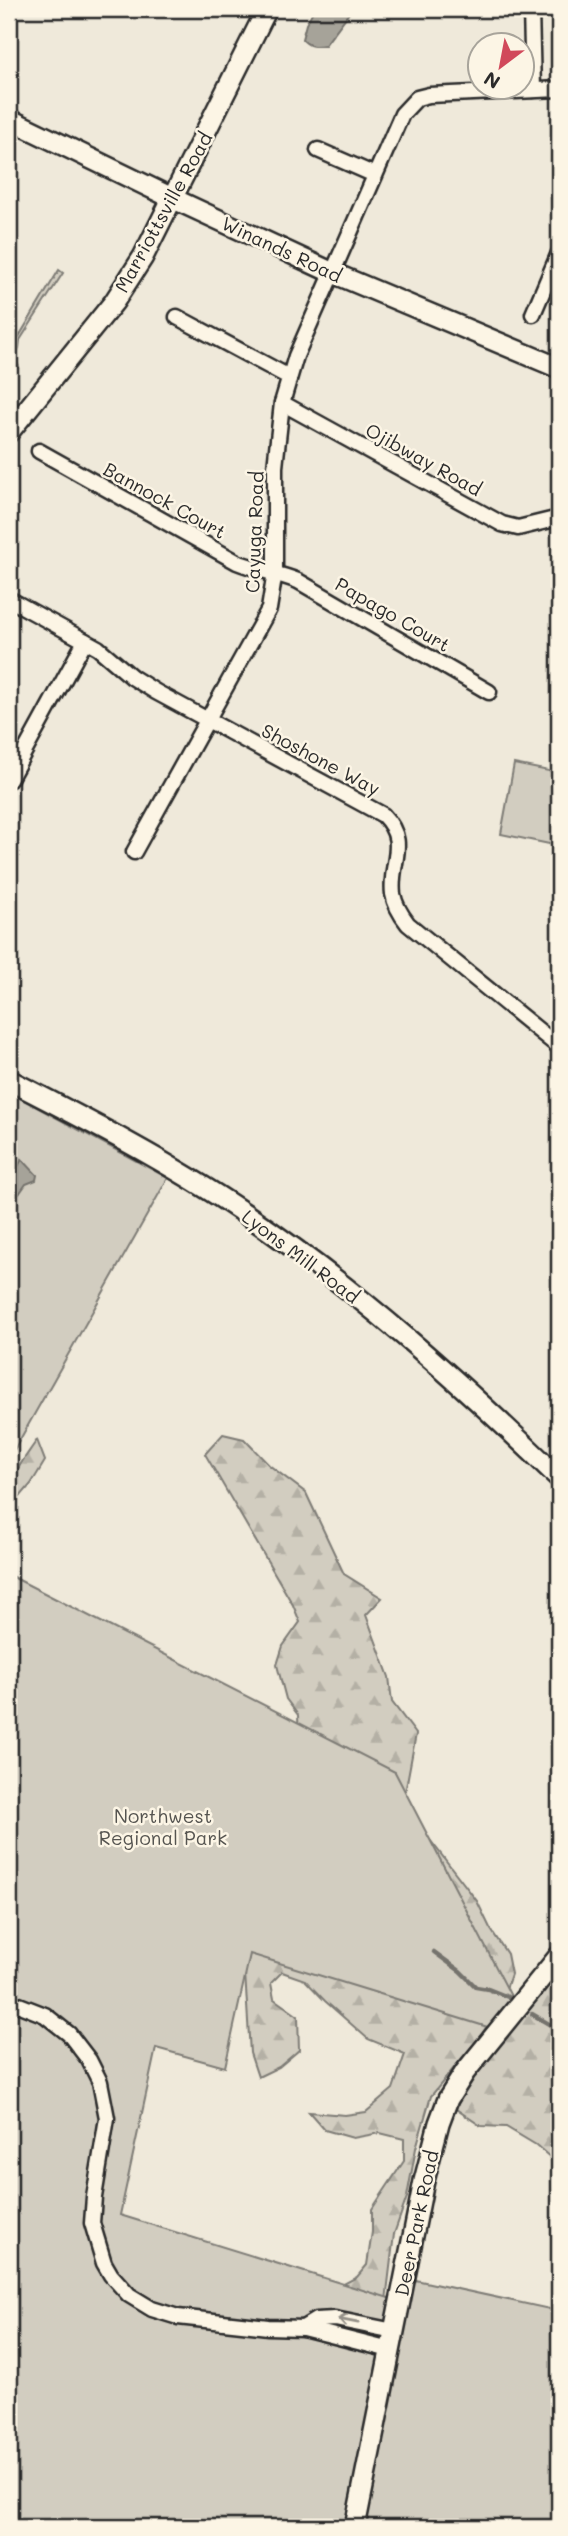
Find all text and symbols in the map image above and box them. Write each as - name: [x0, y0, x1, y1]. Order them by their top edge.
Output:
- north arrow: [466, 32, 536, 102]
- text: N: [479, 66, 504, 95]
- street label: Marriottsville Road: [109, 127, 217, 297]
- street label: Winands Road: [218, 210, 346, 288]
- street label: Ojibway Road: [361, 417, 487, 501]
- street label: Bannock Court: [99, 456, 231, 544]
- street label: Cayuga Road: [239, 471, 269, 593]
- street label: Papago Court: [331, 571, 455, 657]
- street label: Shoshone Way: [257, 717, 385, 801]
- street label: Lyons Mill Road: [237, 1204, 365, 1308]
- park label: Northwest Regional Park: [99, 1803, 227, 1850]
- street label: Deer Park Road: [388, 2148, 444, 2298]
- one-way arrow: [337, 2314, 360, 2328]

